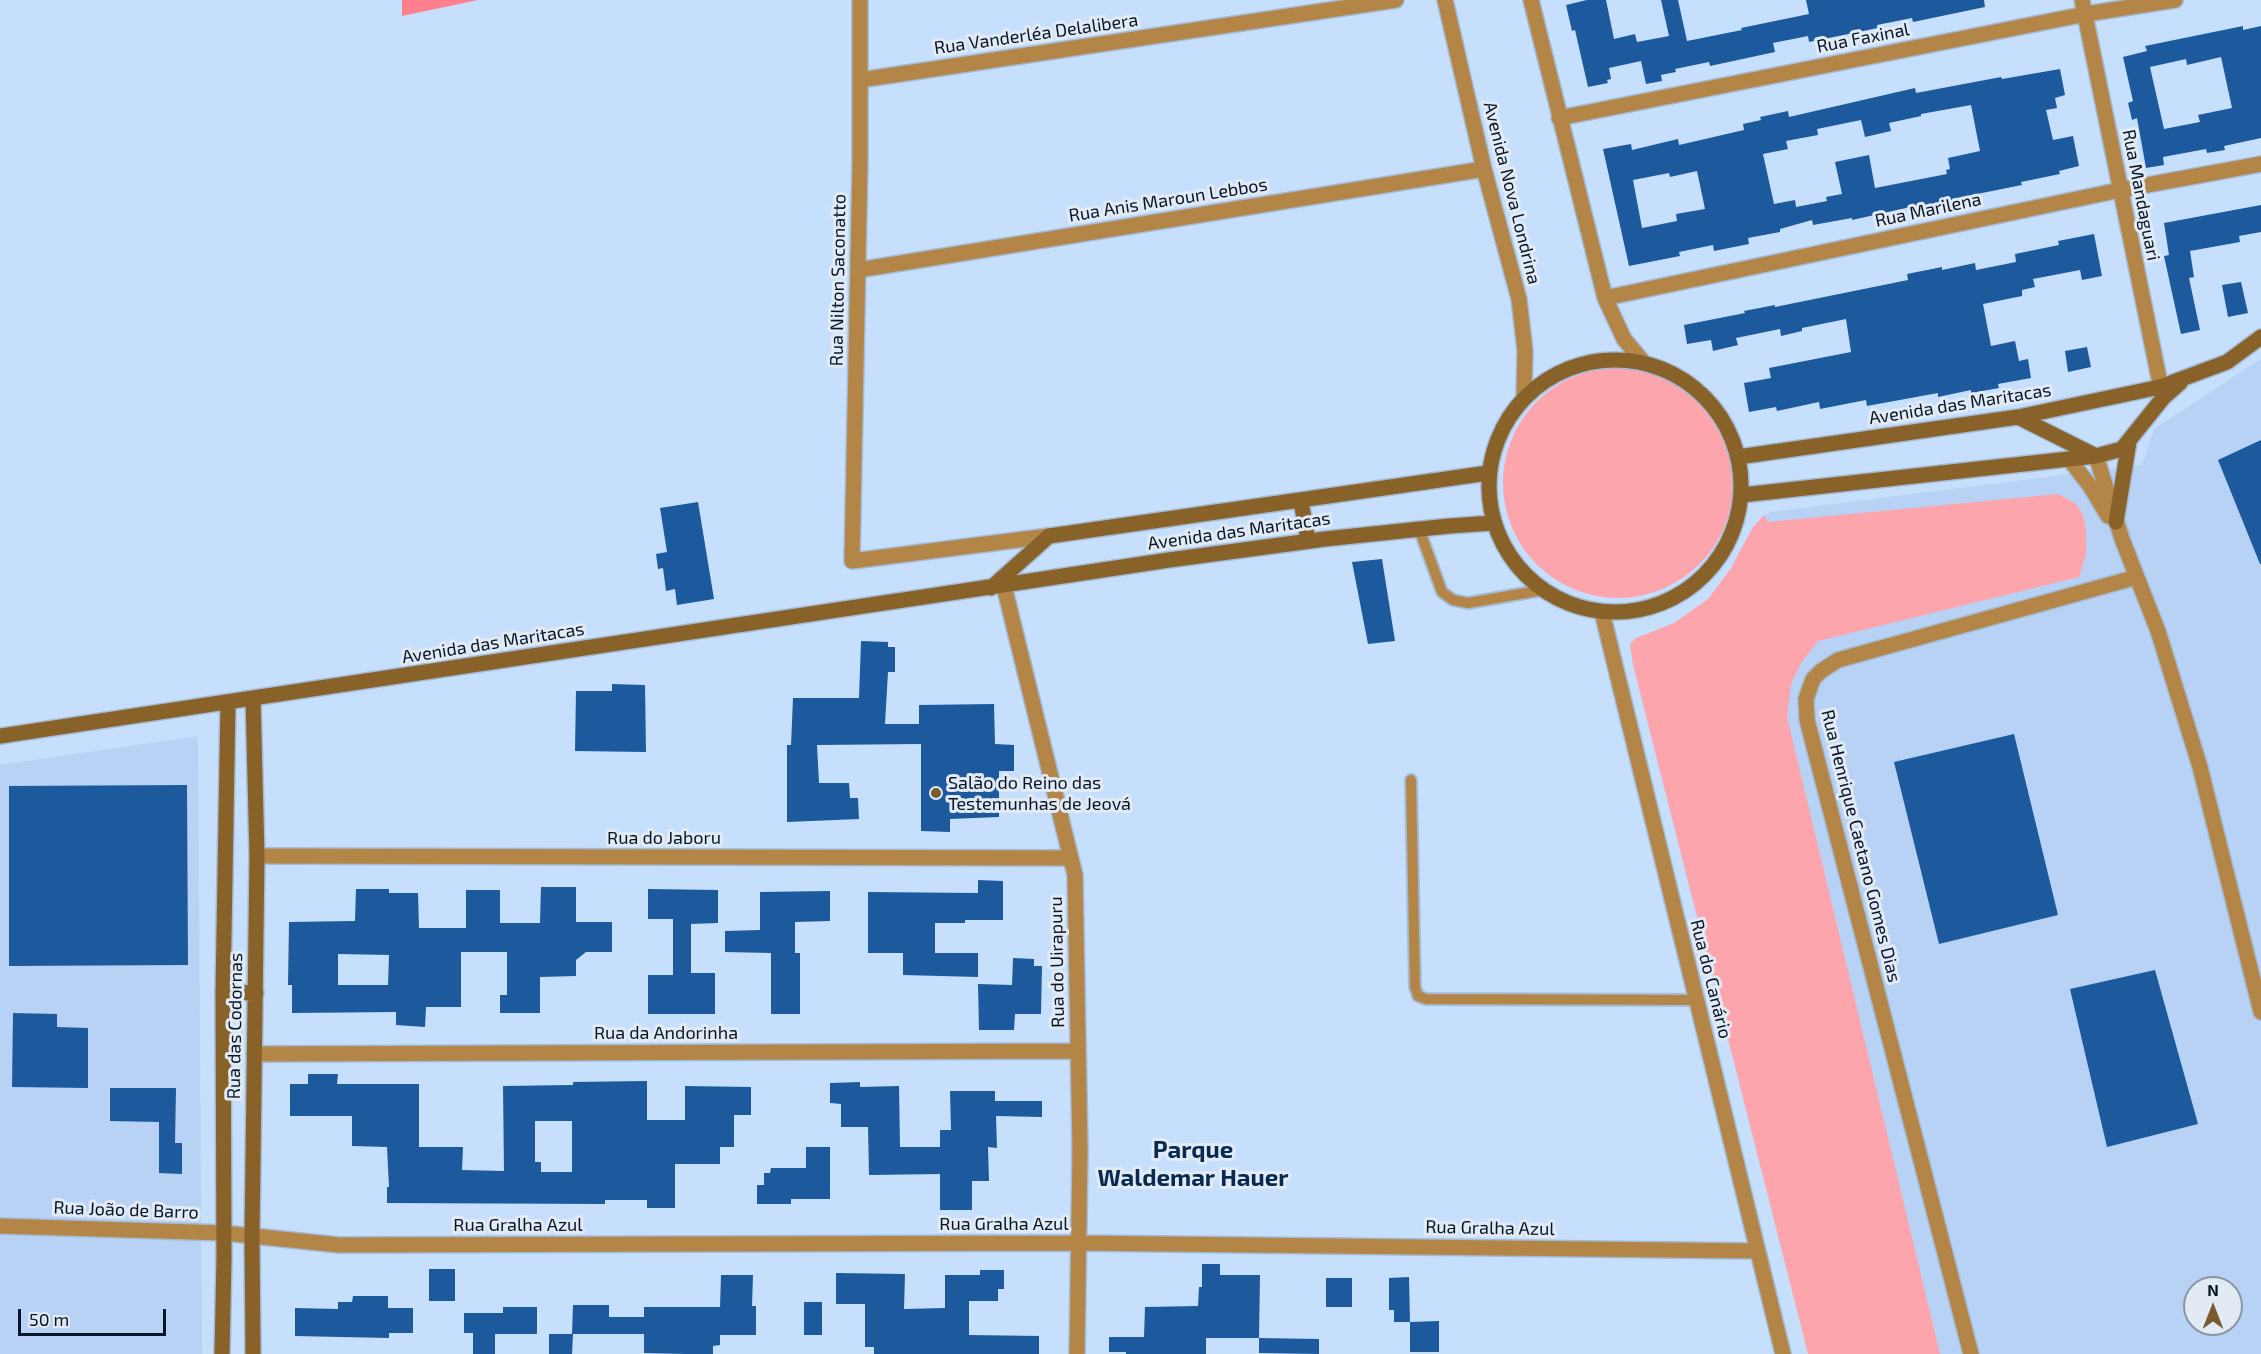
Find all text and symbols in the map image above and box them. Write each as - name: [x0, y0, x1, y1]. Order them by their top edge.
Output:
- street label: Rua Vanderléa Delalibera: [933, 9, 1139, 59]
- street label: Rua Faxinal: [1815, 18, 1911, 58]
- street label: Avenida Nova Londrina: [1479, 99, 1545, 287]
- street label: Rua Mandaguari: [2118, 127, 2164, 263]
- street label: Rua Anis Maroun Lebbos: [1067, 174, 1269, 226]
- street label: Rua Marilena: [1873, 188, 1983, 232]
- street label: Rua Nilton Saconatto: [826, 194, 850, 366]
- street label: Avenida das Maritacas: [1867, 379, 2053, 429]
- street label: Avenida das Maritacas: [1146, 507, 1332, 555]
- street label: Avenida das Maritacas: [400, 618, 586, 668]
- street label: Rua Henrique Caetano Gomes Dias: [1817, 707, 1905, 985]
- place label: Salão do Reino das Testemunhas de Jeová: [948, 772, 1131, 814]
- marker: Salão do Reino das Testemunhas de Jeová: [929, 786, 943, 800]
- street label: Rua do Jaboru: [607, 827, 721, 849]
- street label: Rua do Uirapuru: [1045, 896, 1069, 1028]
- street label: Rua do Canário: [1686, 917, 1736, 1041]
- street label: Rua das Codornas: [223, 953, 247, 1099]
- street label: Rua da Andorinha: [594, 1022, 738, 1044]
- district label: Parque Waldemar Hauer: [1097, 1136, 1289, 1192]
- street label: Rua João de Barro: [53, 1197, 199, 1223]
- street label: Rua Gralha Azul: [939, 1213, 1069, 1235]
- street label: Rua Gralha Azul: [453, 1214, 583, 1236]
- street label: Rua Gralha Azul: [1425, 1216, 1555, 1240]
- north arrow: [2183, 1276, 2243, 1336]
- text: N: [2207, 1280, 2219, 1299]
- scale bar: [21, 1297, 170, 1335]
- text: 50 m: [29, 1308, 69, 1330]

